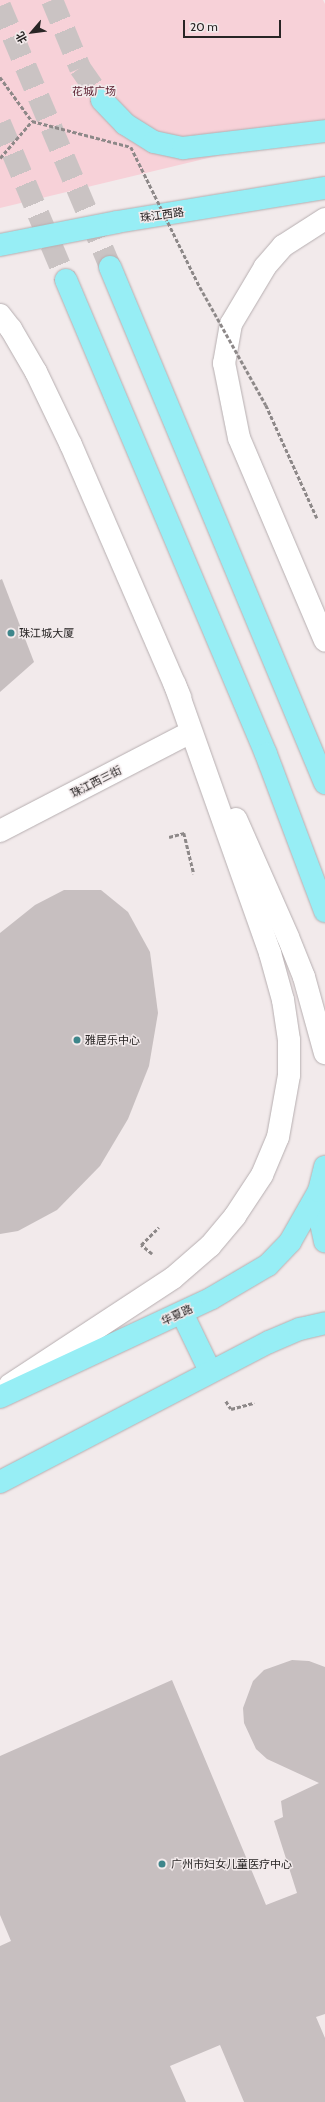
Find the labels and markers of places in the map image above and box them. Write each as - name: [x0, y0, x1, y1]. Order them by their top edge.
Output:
- place label: 珠江城大厦: [19, 626, 74, 640]
- marker: 珠江城大厦: [6, 628, 16, 638]
- place label: 雅居乐中心: [85, 1033, 140, 1047]
- marker: 雅居乐中心: [72, 1035, 82, 1045]
- place label: 广州市妇女儿童医疗中心: [171, 1857, 292, 1871]
- marker: 广州市妇女儿童医疗中心: [156, 1858, 168, 1870]

